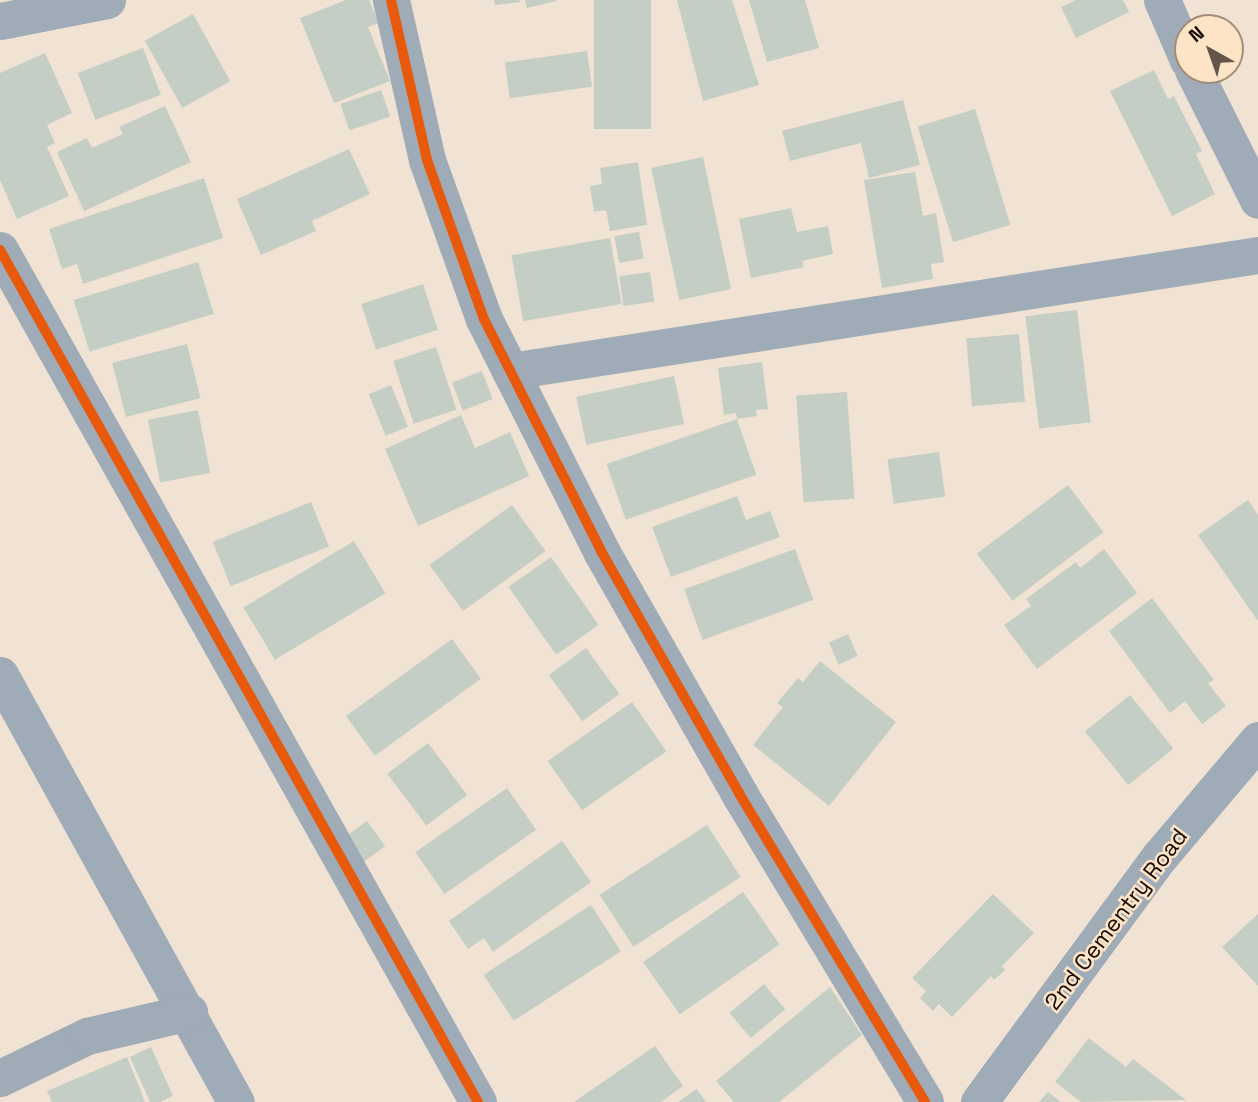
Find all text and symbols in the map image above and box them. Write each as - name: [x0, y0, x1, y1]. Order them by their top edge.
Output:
- north arrow: [1174, 14, 1244, 84]
- text: N: [1184, 20, 1209, 48]
- street label: 2nd Cementry Road: [1039, 823, 1193, 1015]

